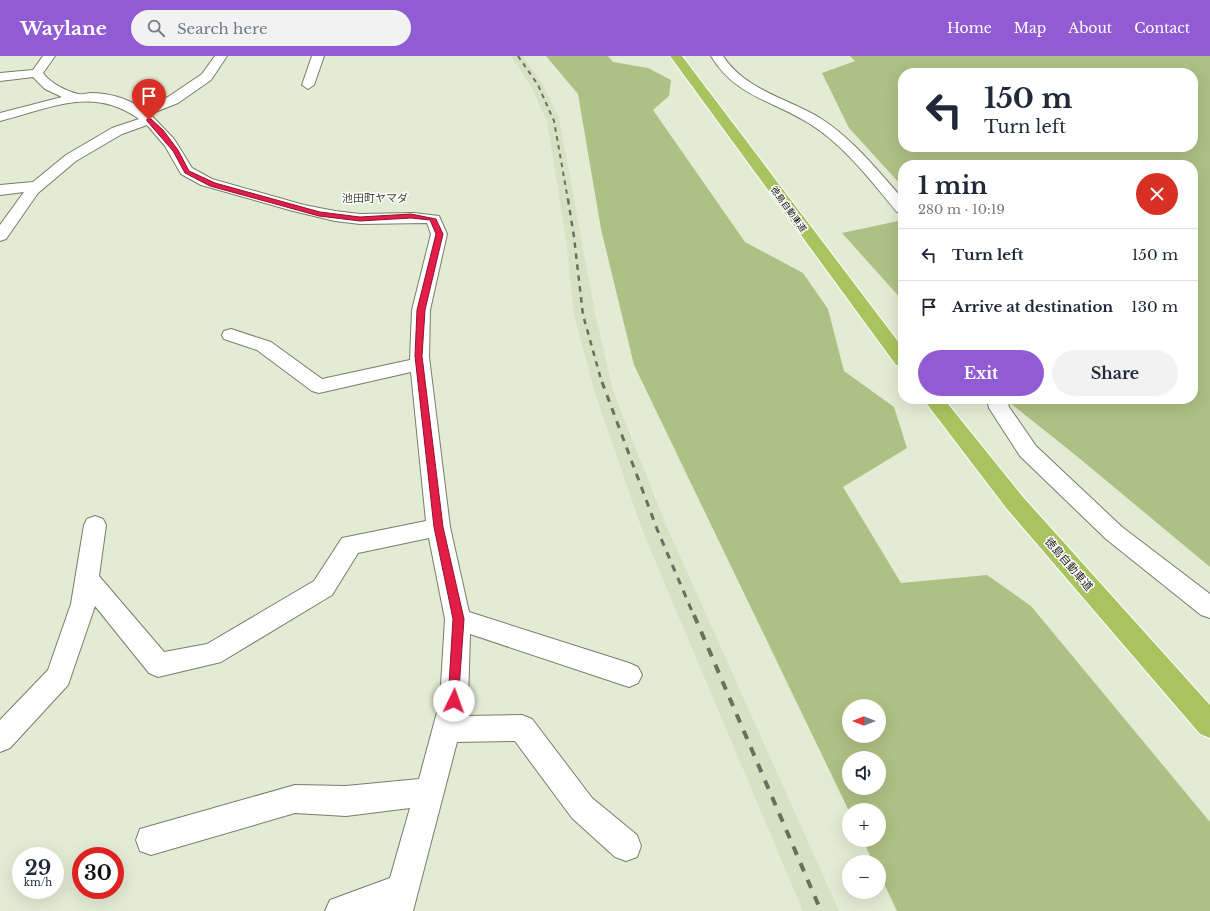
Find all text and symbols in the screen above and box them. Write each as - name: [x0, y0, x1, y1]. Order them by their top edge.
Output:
- search box: [131, 10, 411, 46]
- text: Waylane: [20, 17, 107, 40]
- icon: search: [145, 17, 167, 39]
- text: Search here: [177, 19, 268, 38]
- text: Home: [947, 19, 992, 37]
- text: Map: [1014, 19, 1046, 37]
- text: About: [1068, 19, 1112, 37]
- text: Contact: [1134, 19, 1190, 37]
- pin: [132, 79, 166, 120]
- text: 150 m: [984, 81, 1072, 116]
- icon: left: [918, 84, 970, 136]
- icon: arrive: [138, 85, 160, 107]
- text: Turn left: [984, 116, 1066, 138]
- text: 1 min: [918, 171, 988, 200]
- button: close: [1136, 173, 1178, 215]
- street label: 徳島自動車道: [768, 183, 809, 234]
- district label: 池田町ヤマダ: [342, 191, 408, 205]
- text: 280 m · 10:19: [918, 201, 1005, 218]
- icon: left: [918, 244, 940, 266]
- text: Turn left: [952, 245, 1023, 264]
- text: 150 m: [1132, 245, 1178, 264]
- icon: arrive: [918, 296, 940, 318]
- text: Arrive at destination: [952, 297, 1113, 316]
- text: 130 m: [1131, 297, 1178, 316]
- button: Exit: [918, 350, 1044, 396]
- button: Share: [1052, 350, 1178, 396]
- street label: 徳島自動車道: [1042, 535, 1096, 593]
- position arrow: [433, 680, 475, 722]
- north arrow: [842, 699, 886, 743]
- map controls: [842, 699, 886, 899]
- button: sound: [842, 751, 886, 795]
- button: +: [842, 803, 886, 847]
- speed limit sign: 30: [72, 847, 124, 899]
- button: −: [842, 855, 886, 899]
- text: 29: [25, 856, 51, 880]
- text: km/h: [24, 876, 52, 889]

